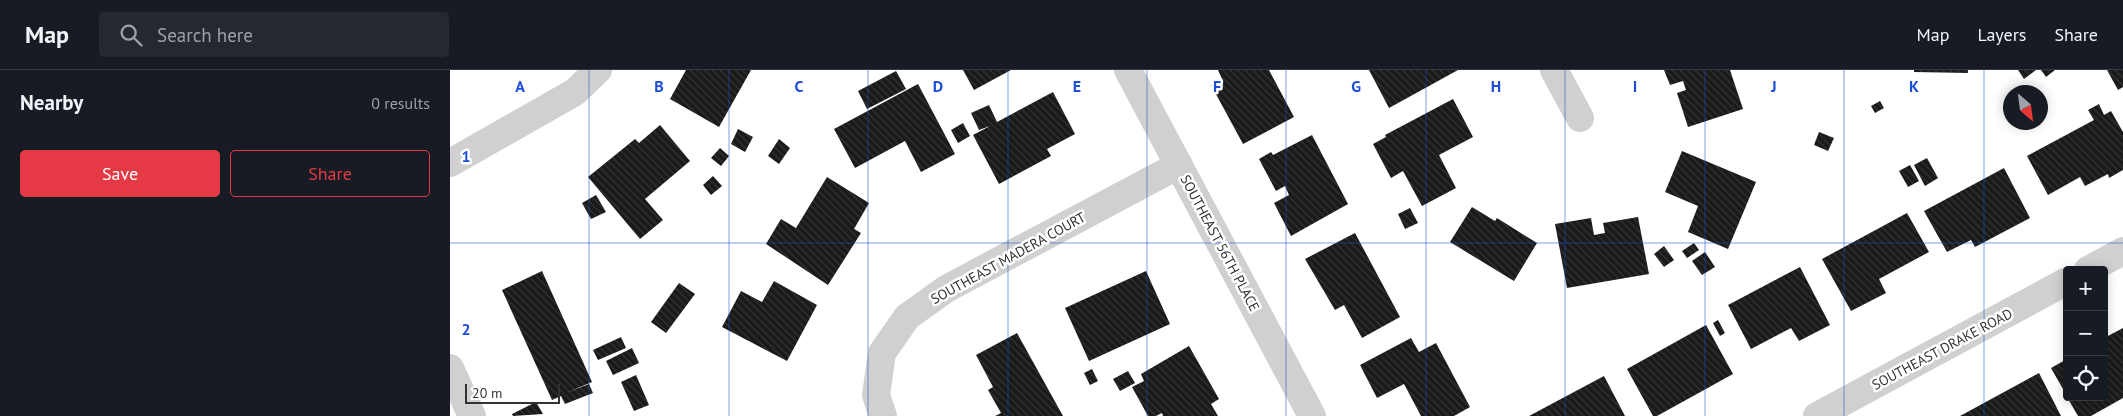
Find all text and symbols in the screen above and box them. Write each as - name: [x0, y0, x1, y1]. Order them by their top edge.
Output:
- search box: [99, 12, 449, 57]
- text: Map: [25, 19, 69, 50]
- icon: search: [117, 21, 145, 49]
- text: Search here: [157, 23, 253, 47]
- text: Map: [1917, 23, 1949, 46]
- text: Layers: [1977, 23, 2026, 46]
- text: Share: [2054, 23, 2098, 46]
- text: A: [515, 76, 525, 96]
- text: B: [654, 76, 664, 96]
- text: C: [795, 76, 804, 96]
- text: D: [933, 76, 943, 96]
- text: E: [1073, 76, 1081, 96]
- text: F: [1213, 76, 1221, 96]
- text: G: [1351, 76, 1361, 96]
- text: H: [1491, 76, 1501, 96]
- text: I: [1633, 76, 1637, 96]
- text: J: [1770, 76, 1777, 96]
- text: K: [1909, 76, 1919, 96]
- north arrow: [2003, 85, 2048, 130]
- text: Nearby: [20, 89, 83, 116]
- text: 0 results: [371, 93, 430, 113]
- text: 1: [461, 146, 471, 166]
- button: Save: [20, 150, 220, 197]
- button: Share: [230, 150, 430, 197]
- street label: SOUTHEAST 56TH PLACE: [1176, 172, 1264, 314]
- street label: SOUTHEAST MADERA COURT: [927, 208, 1089, 308]
- map controls: [2063, 266, 2108, 401]
- button: +: [2063, 266, 2108, 311]
- street label: SOUTHEAST DRAKE ROAD: [1869, 304, 2015, 394]
- button: −: [2063, 311, 2108, 356]
- text: 2: [461, 319, 471, 339]
- button: locate: [2063, 356, 2108, 401]
- scale bar: [465, 381, 560, 404]
- text: 20 m: [472, 384, 502, 402]

